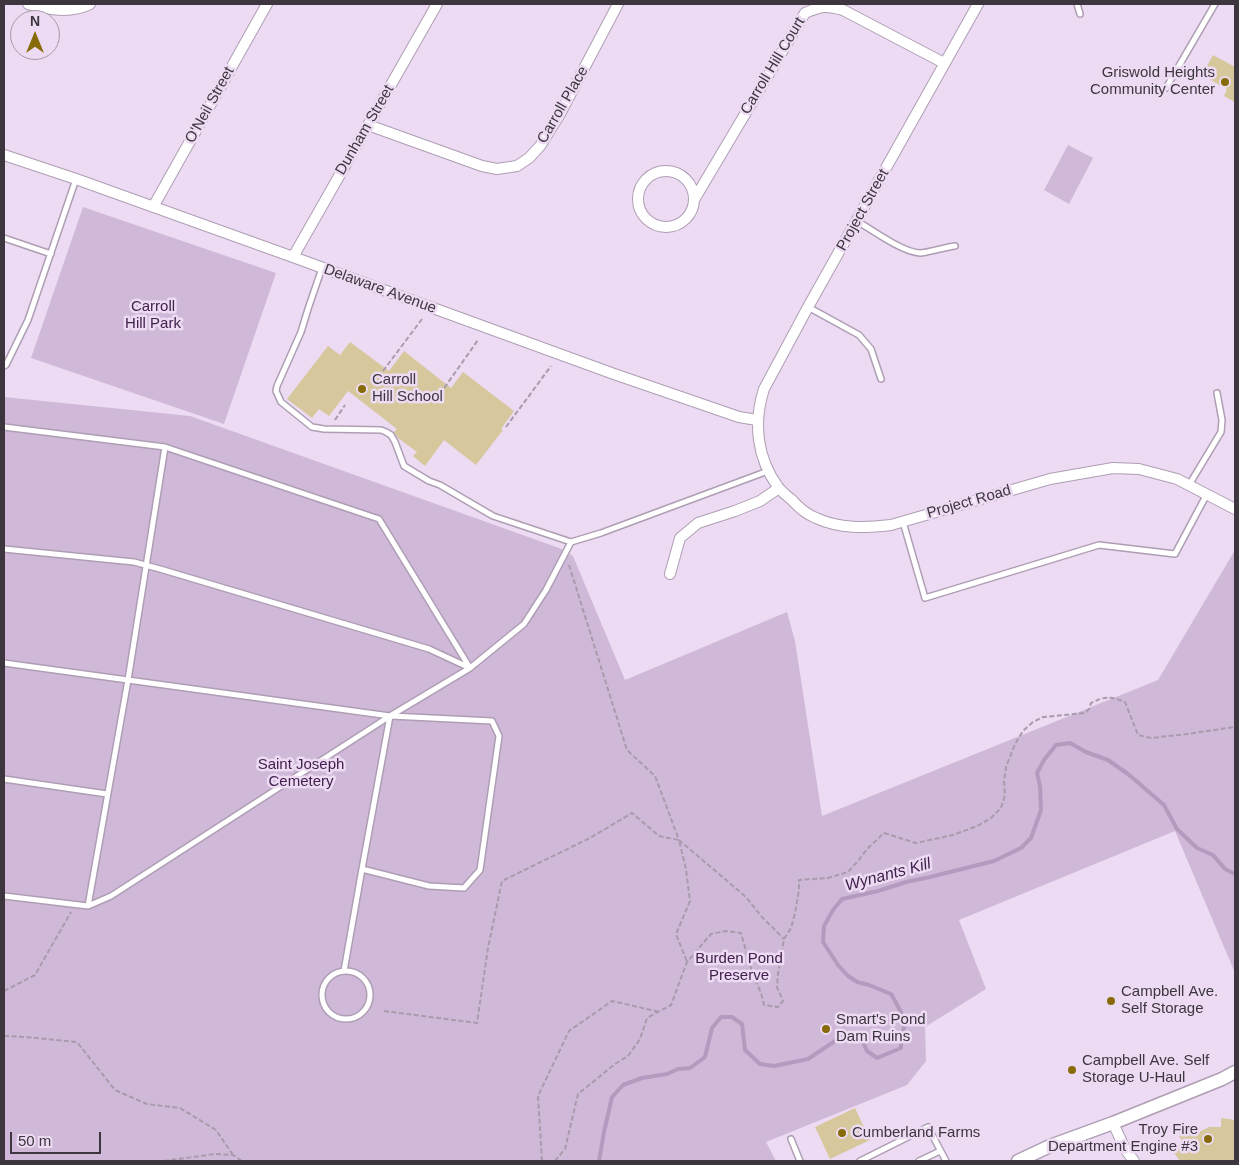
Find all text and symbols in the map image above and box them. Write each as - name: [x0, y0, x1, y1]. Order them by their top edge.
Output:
- north arrow: [10, 10, 60, 60]
- text: N: [30, 13, 40, 29]
- street label: Carroll Hill Court: [737, 14, 809, 118]
- street label: Carroll Place: [534, 63, 592, 147]
- street label: O'Neil Street: [182, 64, 238, 146]
- place label: Griswold Heights Community Center: [1090, 64, 1215, 99]
- marker: Griswold Heights Community Center: [1219, 76, 1231, 88]
- street label: Dunham Street: [332, 82, 398, 178]
- street label: Project Street: [833, 166, 893, 254]
- street label: Delaware Avenue: [321, 260, 439, 318]
- park label: Carroll Hill Park: [125, 298, 181, 333]
- place label: Carroll Hill School: [372, 371, 443, 406]
- marker: Carroll Hill School: [356, 383, 368, 395]
- street label: Project Road: [925, 481, 1013, 523]
- park label: Saint Joseph Cemetery: [258, 756, 344, 791]
- water label: Wynants Kill: [843, 854, 933, 896]
- park label: Burden Pond Preserve: [695, 950, 783, 985]
- place label: Campbell Ave. Self Storage: [1121, 983, 1218, 1018]
- marker: Campbell Ave. Self Storage: [1105, 995, 1117, 1007]
- place label: Smart's Pond Dam Ruins: [836, 1011, 926, 1046]
- marker: Smart's Pond Dam Ruins: [820, 1023, 832, 1035]
- place label: Campbell Ave. Self Storage U-Haul: [1082, 1052, 1209, 1087]
- marker: Campbell Ave. Self Storage U-Haul: [1066, 1064, 1078, 1076]
- place label: Troy Fire Department Engine #3: [1048, 1121, 1198, 1156]
- scale bar: [12, 1122, 104, 1154]
- place label: Cumberland Farms: [852, 1124, 980, 1142]
- marker: Cumberland Farms: [836, 1127, 848, 1139]
- text: 50 m: [18, 1132, 51, 1149]
- marker: Troy Fire Department Engine #3: [1202, 1133, 1214, 1145]

